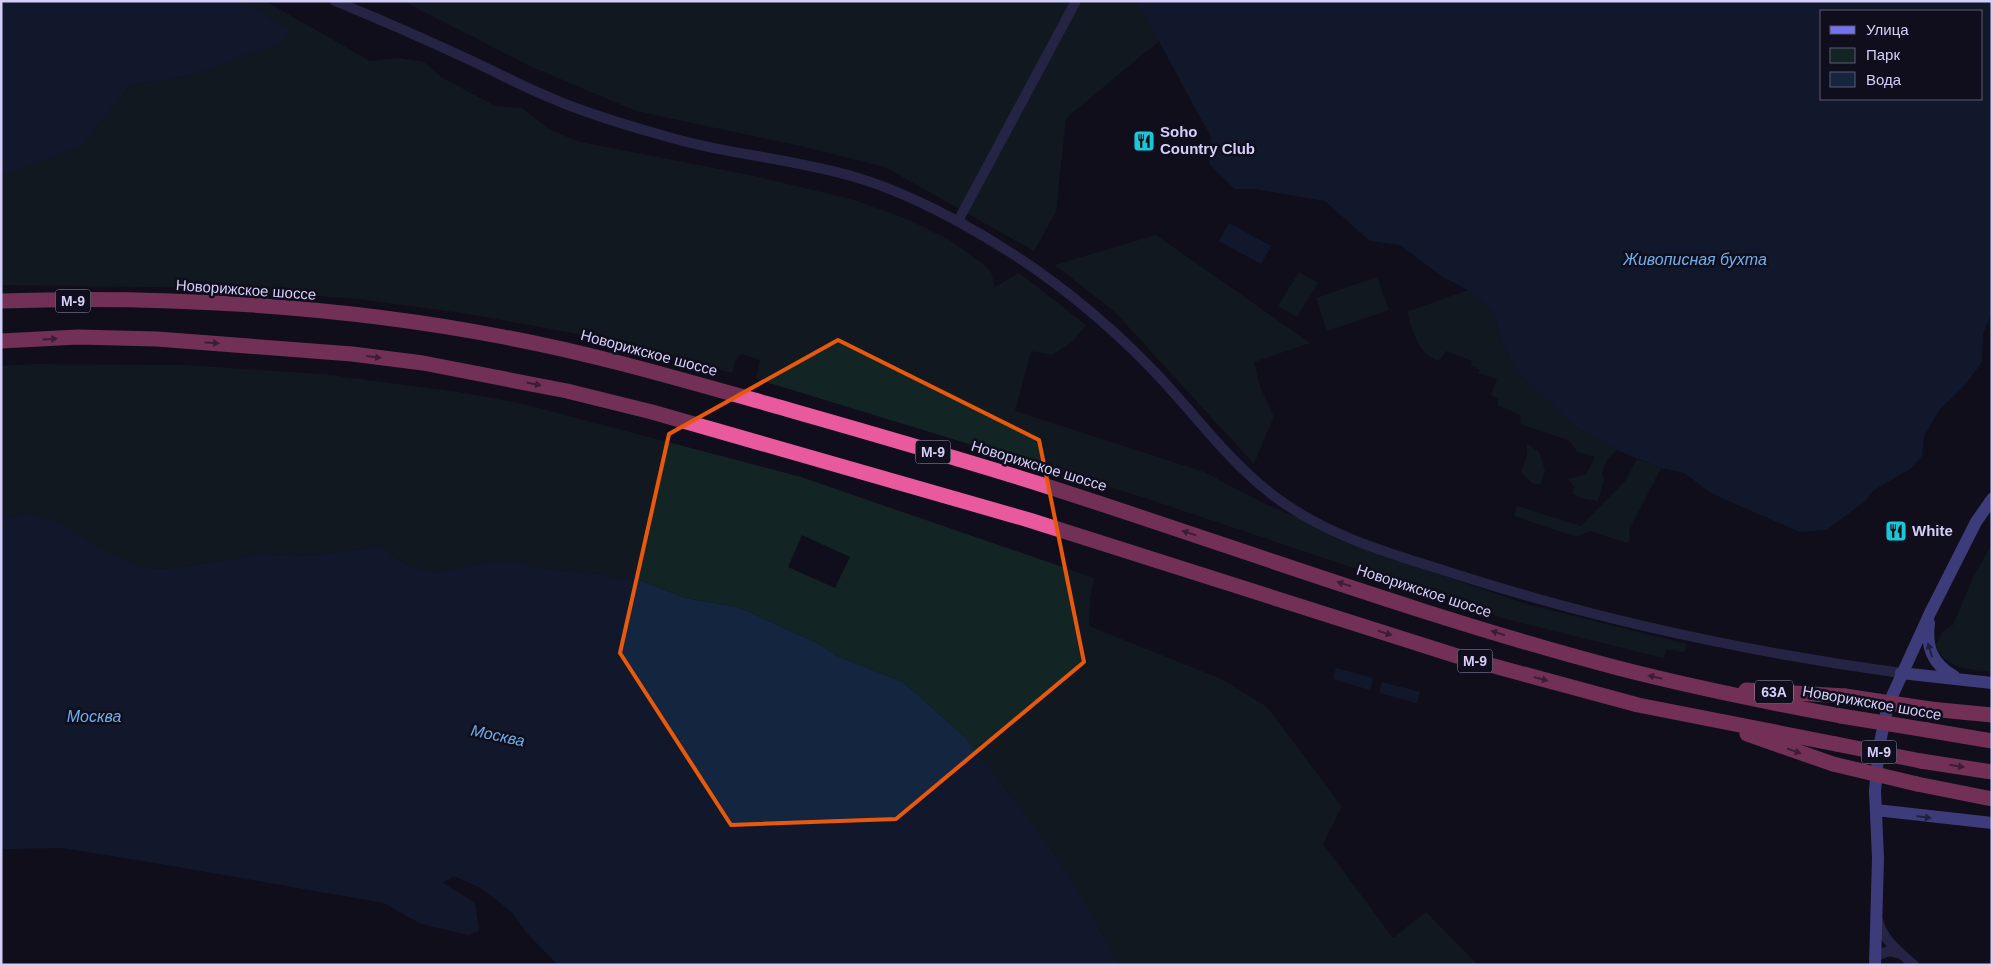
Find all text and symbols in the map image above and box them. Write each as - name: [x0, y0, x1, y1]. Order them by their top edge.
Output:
- legend: [1820, 10, 1983, 100]
- text: Улица: [1866, 21, 1909, 38]
- text: Парк: [1866, 46, 1900, 63]
- text: Вода: [1866, 71, 1902, 88]
- place label: Soho Country Club: [1160, 123, 1255, 157]
- restaurant icon: Soho Country Club: [1132, 129, 1156, 153]
- water label: Живописная бухта: [1622, 251, 1767, 268]
- street label: Новорижское шоссе: [175, 276, 317, 303]
- road number: М-9: [56, 290, 90, 312]
- street label: Новорижское шоссе: [579, 326, 719, 379]
- one-way arrow: [42, 334, 58, 342]
- one-way arrow: [205, 339, 221, 347]
- one-way arrow: [366, 353, 382, 361]
- one-way arrow: [527, 380, 542, 388]
- street label: Новорижское шоссе: [969, 437, 1109, 494]
- road number: М-9: [916, 441, 950, 464]
- restaurant icon: White: [1884, 519, 1908, 543]
- place label: White: [1912, 522, 1953, 539]
- one-way arrow: [1182, 529, 1197, 536]
- street label: Новорижское шоссе: [1355, 561, 1494, 620]
- one-way arrow: [1336, 579, 1351, 587]
- one-way arrow: [1491, 628, 1506, 636]
- one-way arrow: [1378, 630, 1393, 637]
- one-way arrow: [1926, 643, 1934, 658]
- road number: М-9: [1458, 649, 1492, 672]
- one-way arrow: [1647, 673, 1662, 681]
- one-way arrow: [1533, 675, 1549, 683]
- road number: 63A: [1755, 680, 1793, 704]
- street label: Новорижское шоссе: [1801, 682, 1943, 723]
- water label: Москва: [67, 708, 121, 725]
- water label: Москва: [469, 721, 527, 750]
- road number: М-9: [1862, 740, 1896, 764]
- one-way arrow: [1786, 747, 1801, 755]
- one-way arrow: [1949, 763, 1965, 771]
- one-way arrow: [1917, 813, 1933, 821]

